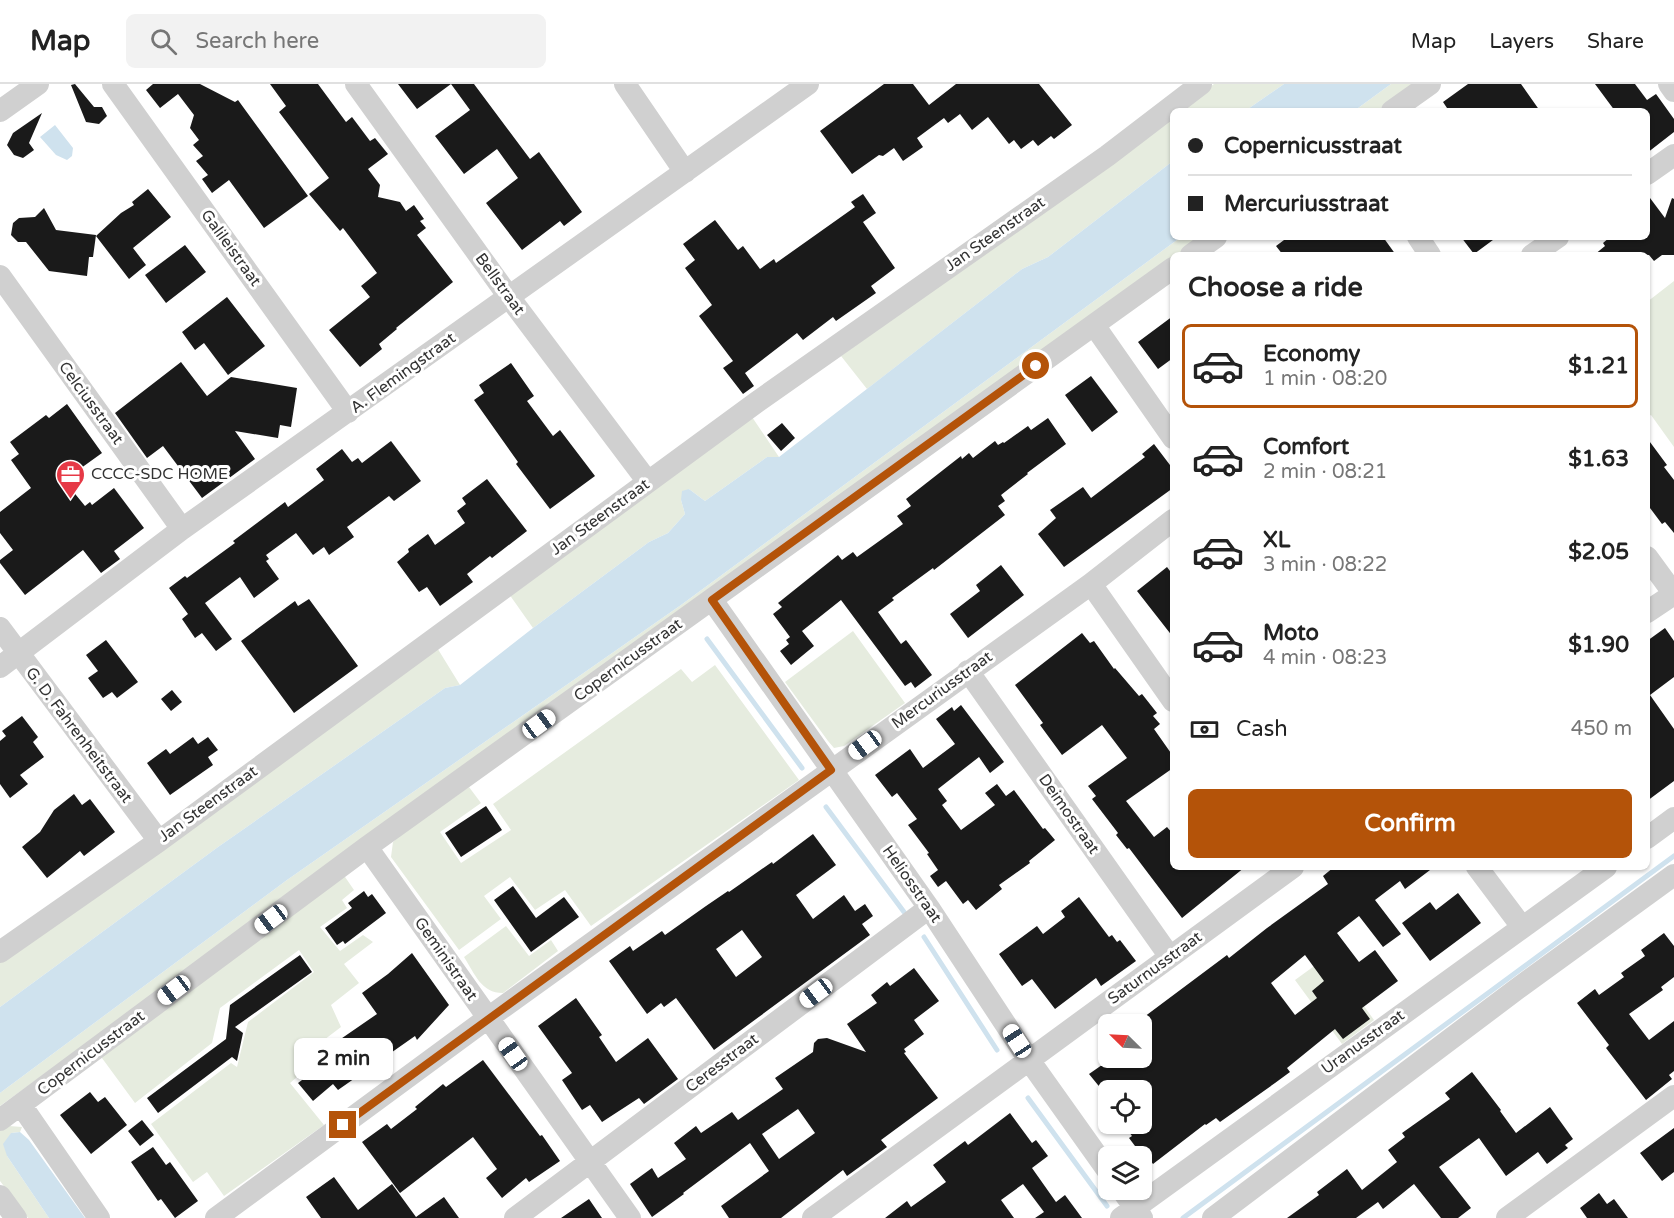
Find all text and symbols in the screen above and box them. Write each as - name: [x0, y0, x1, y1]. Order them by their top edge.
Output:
- search box: [126, 14, 546, 68]
- text: Map: [30, 24, 90, 58]
- icon: search: [147, 25, 180, 58]
- text: Search here: [195, 28, 319, 54]
- text: Map: [1411, 29, 1456, 54]
- text: Layers: [1489, 29, 1554, 54]
- text: Share: [1587, 29, 1644, 54]
- text: Copernicusstraat: [1224, 133, 1402, 159]
- text: Mercuriusstraat: [1224, 191, 1389, 217]
- street label: Jan Steenstraat: [941, 192, 1049, 276]
- street label: Galileistraat: [197, 206, 265, 290]
- street label: Bellstraat: [471, 249, 529, 319]
- text: Choose a ride: [1188, 271, 1363, 304]
- street label: A. Flemingstraat: [346, 328, 460, 418]
- icon: car: [1191, 339, 1245, 393]
- text: Economy: [1263, 341, 1360, 367]
- route start: [1022, 352, 1049, 379]
- text: $1.21: [1568, 353, 1629, 379]
- street label: Celciusstraat: [54, 358, 128, 448]
- text: 1 min · 08:20: [1263, 367, 1387, 391]
- icon: car: [1191, 432, 1245, 486]
- text: Comfort: [1263, 434, 1349, 460]
- text: $1.63: [1568, 446, 1629, 472]
- office icon: CCCC-SDC HOME: [54, 458, 86, 500]
- text: 2 min · 08:21: [1263, 460, 1387, 484]
- place label: CCCC-SDC HOME: [91, 464, 228, 484]
- street label: Jan Steenstraat: [547, 474, 653, 560]
- icon: car: [1191, 525, 1245, 579]
- text: XL: [1263, 527, 1290, 553]
- text: $2.05: [1568, 539, 1629, 565]
- text: 3 min · 08:22: [1263, 553, 1387, 577]
- street label: Copernicusstraat: [570, 614, 686, 706]
- icon: car: [1191, 618, 1245, 672]
- text: Moto: [1263, 620, 1319, 646]
- text: $1.90: [1568, 632, 1629, 658]
- text: 4 min · 08:23: [1263, 646, 1387, 670]
- street label: Mercuriusstraat: [888, 647, 996, 733]
- street label: G. D. Fahrenheitstraat: [21, 663, 137, 807]
- car: [519, 706, 559, 742]
- icon: cash: [1188, 713, 1221, 746]
- text: Cash: [1236, 716, 1288, 742]
- text: 450 m: [1571, 717, 1632, 741]
- car: [845, 727, 885, 763]
- street label: Jan Steenstraat: [155, 761, 261, 847]
- street label: Deimostraat: [1034, 770, 1104, 858]
- button: Confirm: [1188, 789, 1632, 858]
- street label: Heliosstraat: [878, 841, 946, 927]
- car: [251, 901, 291, 937]
- street label: Geministraat: [410, 913, 482, 1005]
- street label: Saturnusstraat: [1104, 927, 1206, 1009]
- car: [154, 972, 194, 1008]
- car: [796, 975, 836, 1011]
- street label: Uranusstraat: [1318, 1005, 1408, 1079]
- street label: Copernicusstraat: [33, 1006, 149, 1100]
- north arrow: [1098, 1014, 1152, 1068]
- map controls: [1098, 1014, 1152, 1200]
- car: [1000, 1021, 1034, 1061]
- street label: Ceresstraat: [682, 1029, 762, 1097]
- car: [495, 1034, 531, 1074]
- callout: 2 min: [294, 1038, 392, 1080]
- text: 2 min: [317, 1047, 370, 1071]
- button: locate: [1098, 1080, 1152, 1134]
- route end: [329, 1111, 356, 1138]
- button: layers: [1098, 1146, 1152, 1200]

